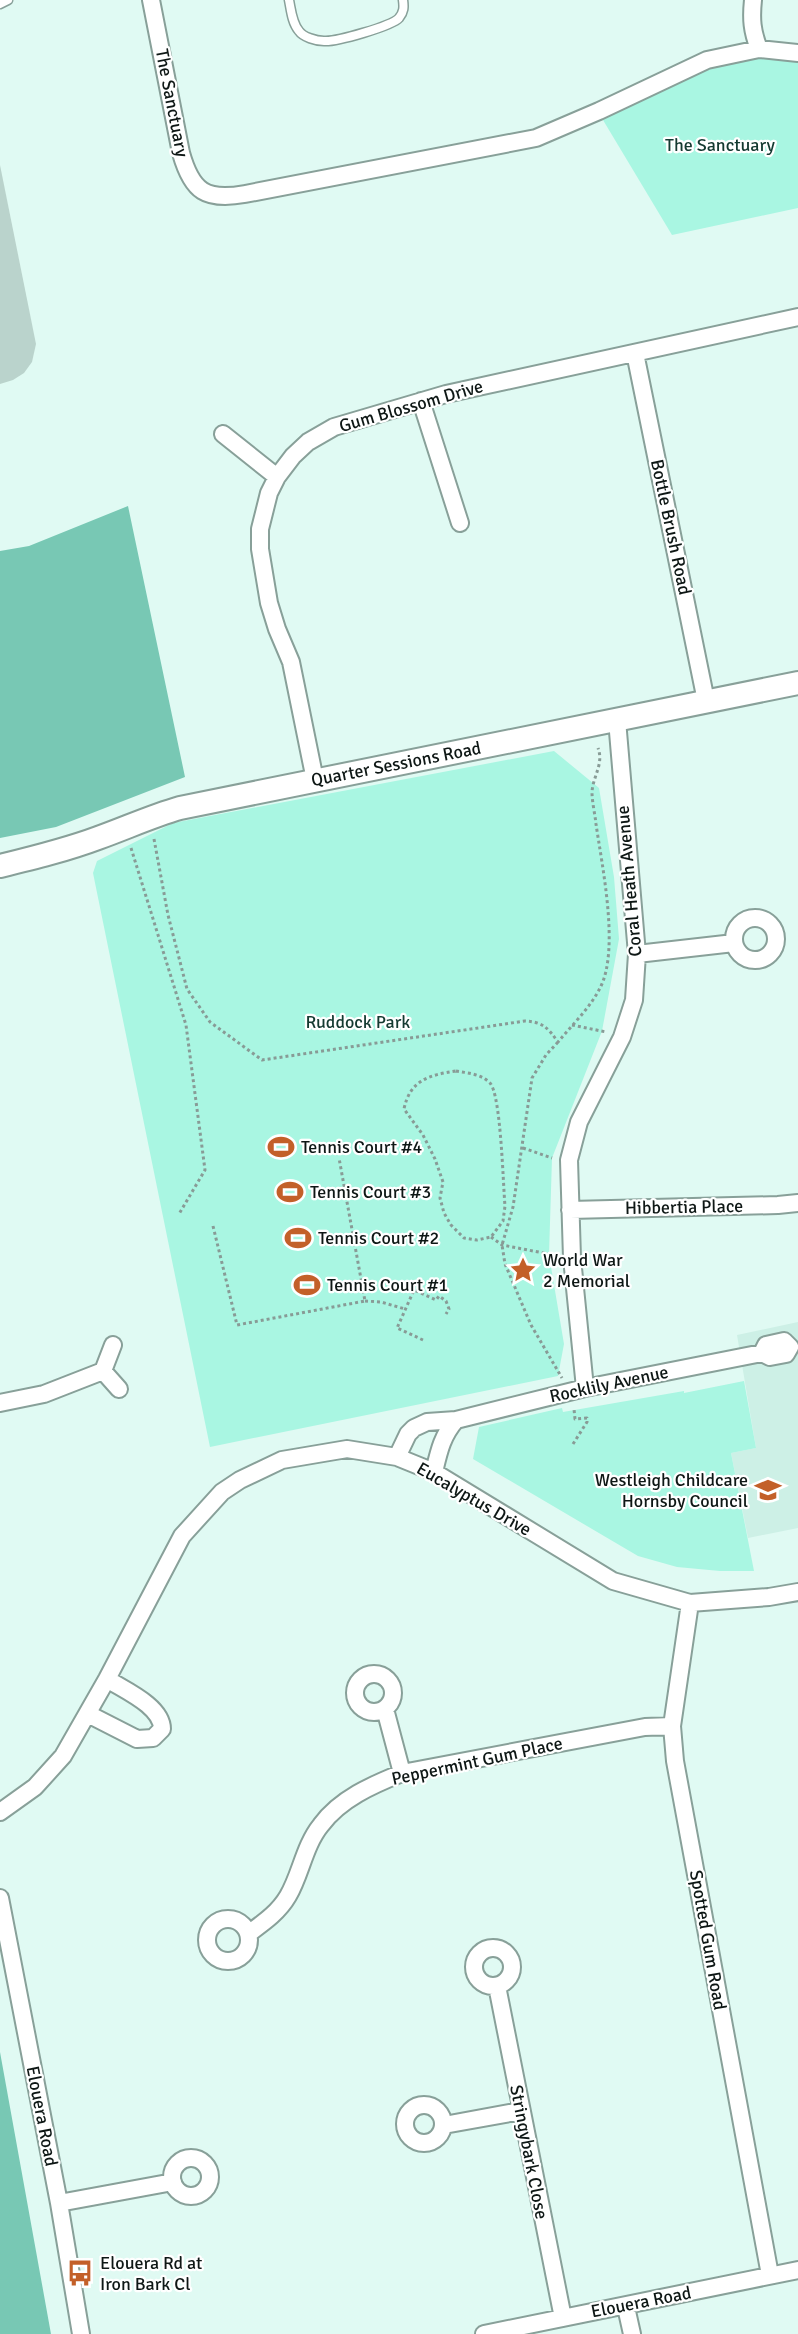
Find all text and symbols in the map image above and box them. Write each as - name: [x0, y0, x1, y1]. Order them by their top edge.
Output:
- street label: The Sanctuary: [151, 47, 193, 160]
- park label: The Sanctuary: [665, 134, 775, 156]
- street label: Gum Blossom Drive: [336, 375, 486, 437]
- street label: Bottle Brush Road: [646, 457, 696, 597]
- street label: Quarter Sessions Road: [309, 737, 483, 791]
- street label: Coral Heath Avenue: [611, 805, 647, 957]
- park label: Ruddock Park: [306, 1011, 410, 1033]
- sports icon: Tennis Court #4: [266, 1132, 296, 1162]
- place label: Tennis Court #4: [301, 1136, 423, 1158]
- sports icon: Tennis Court #3: [275, 1177, 305, 1207]
- place label: Tennis Court #3: [310, 1181, 431, 1203]
- street label: Hibbertia Place: [625, 1195, 743, 1219]
- sports icon: Tennis Court #2: [283, 1223, 313, 1253]
- place label: Tennis Court #2: [318, 1227, 439, 1249]
- place label: World War 2 Memorial: [543, 1249, 630, 1292]
- place icon: World War 2 Memorial: [508, 1255, 538, 1285]
- sports icon: Tennis Court #1: [292, 1270, 322, 1300]
- place label: Tennis Court #1: [327, 1274, 448, 1296]
- street label: Rocklily Avenue: [548, 1361, 670, 1407]
- street label: Eucalyptus Drive: [413, 1457, 535, 1541]
- place label: Westleigh Childcare Hornsby Council: [595, 1469, 748, 1512]
- school or university icon: Westleigh Childcare Hornsby Council: [753, 1475, 783, 1505]
- street label: Peppermint Gum Place: [389, 1732, 565, 1790]
- street label: Spotted Gum Road: [685, 1868, 731, 2012]
- street label: Elouera Road: [22, 2064, 62, 2168]
- street label: Stringybark Close: [505, 2083, 553, 2221]
- place label: Elouera Rd at Iron Bark Cl: [100, 2252, 202, 2295]
- bus stop icon: Elouera Rd at Iron Bark Cl: [65, 2258, 95, 2288]
- street label: Elouera Road: [589, 2282, 693, 2322]

